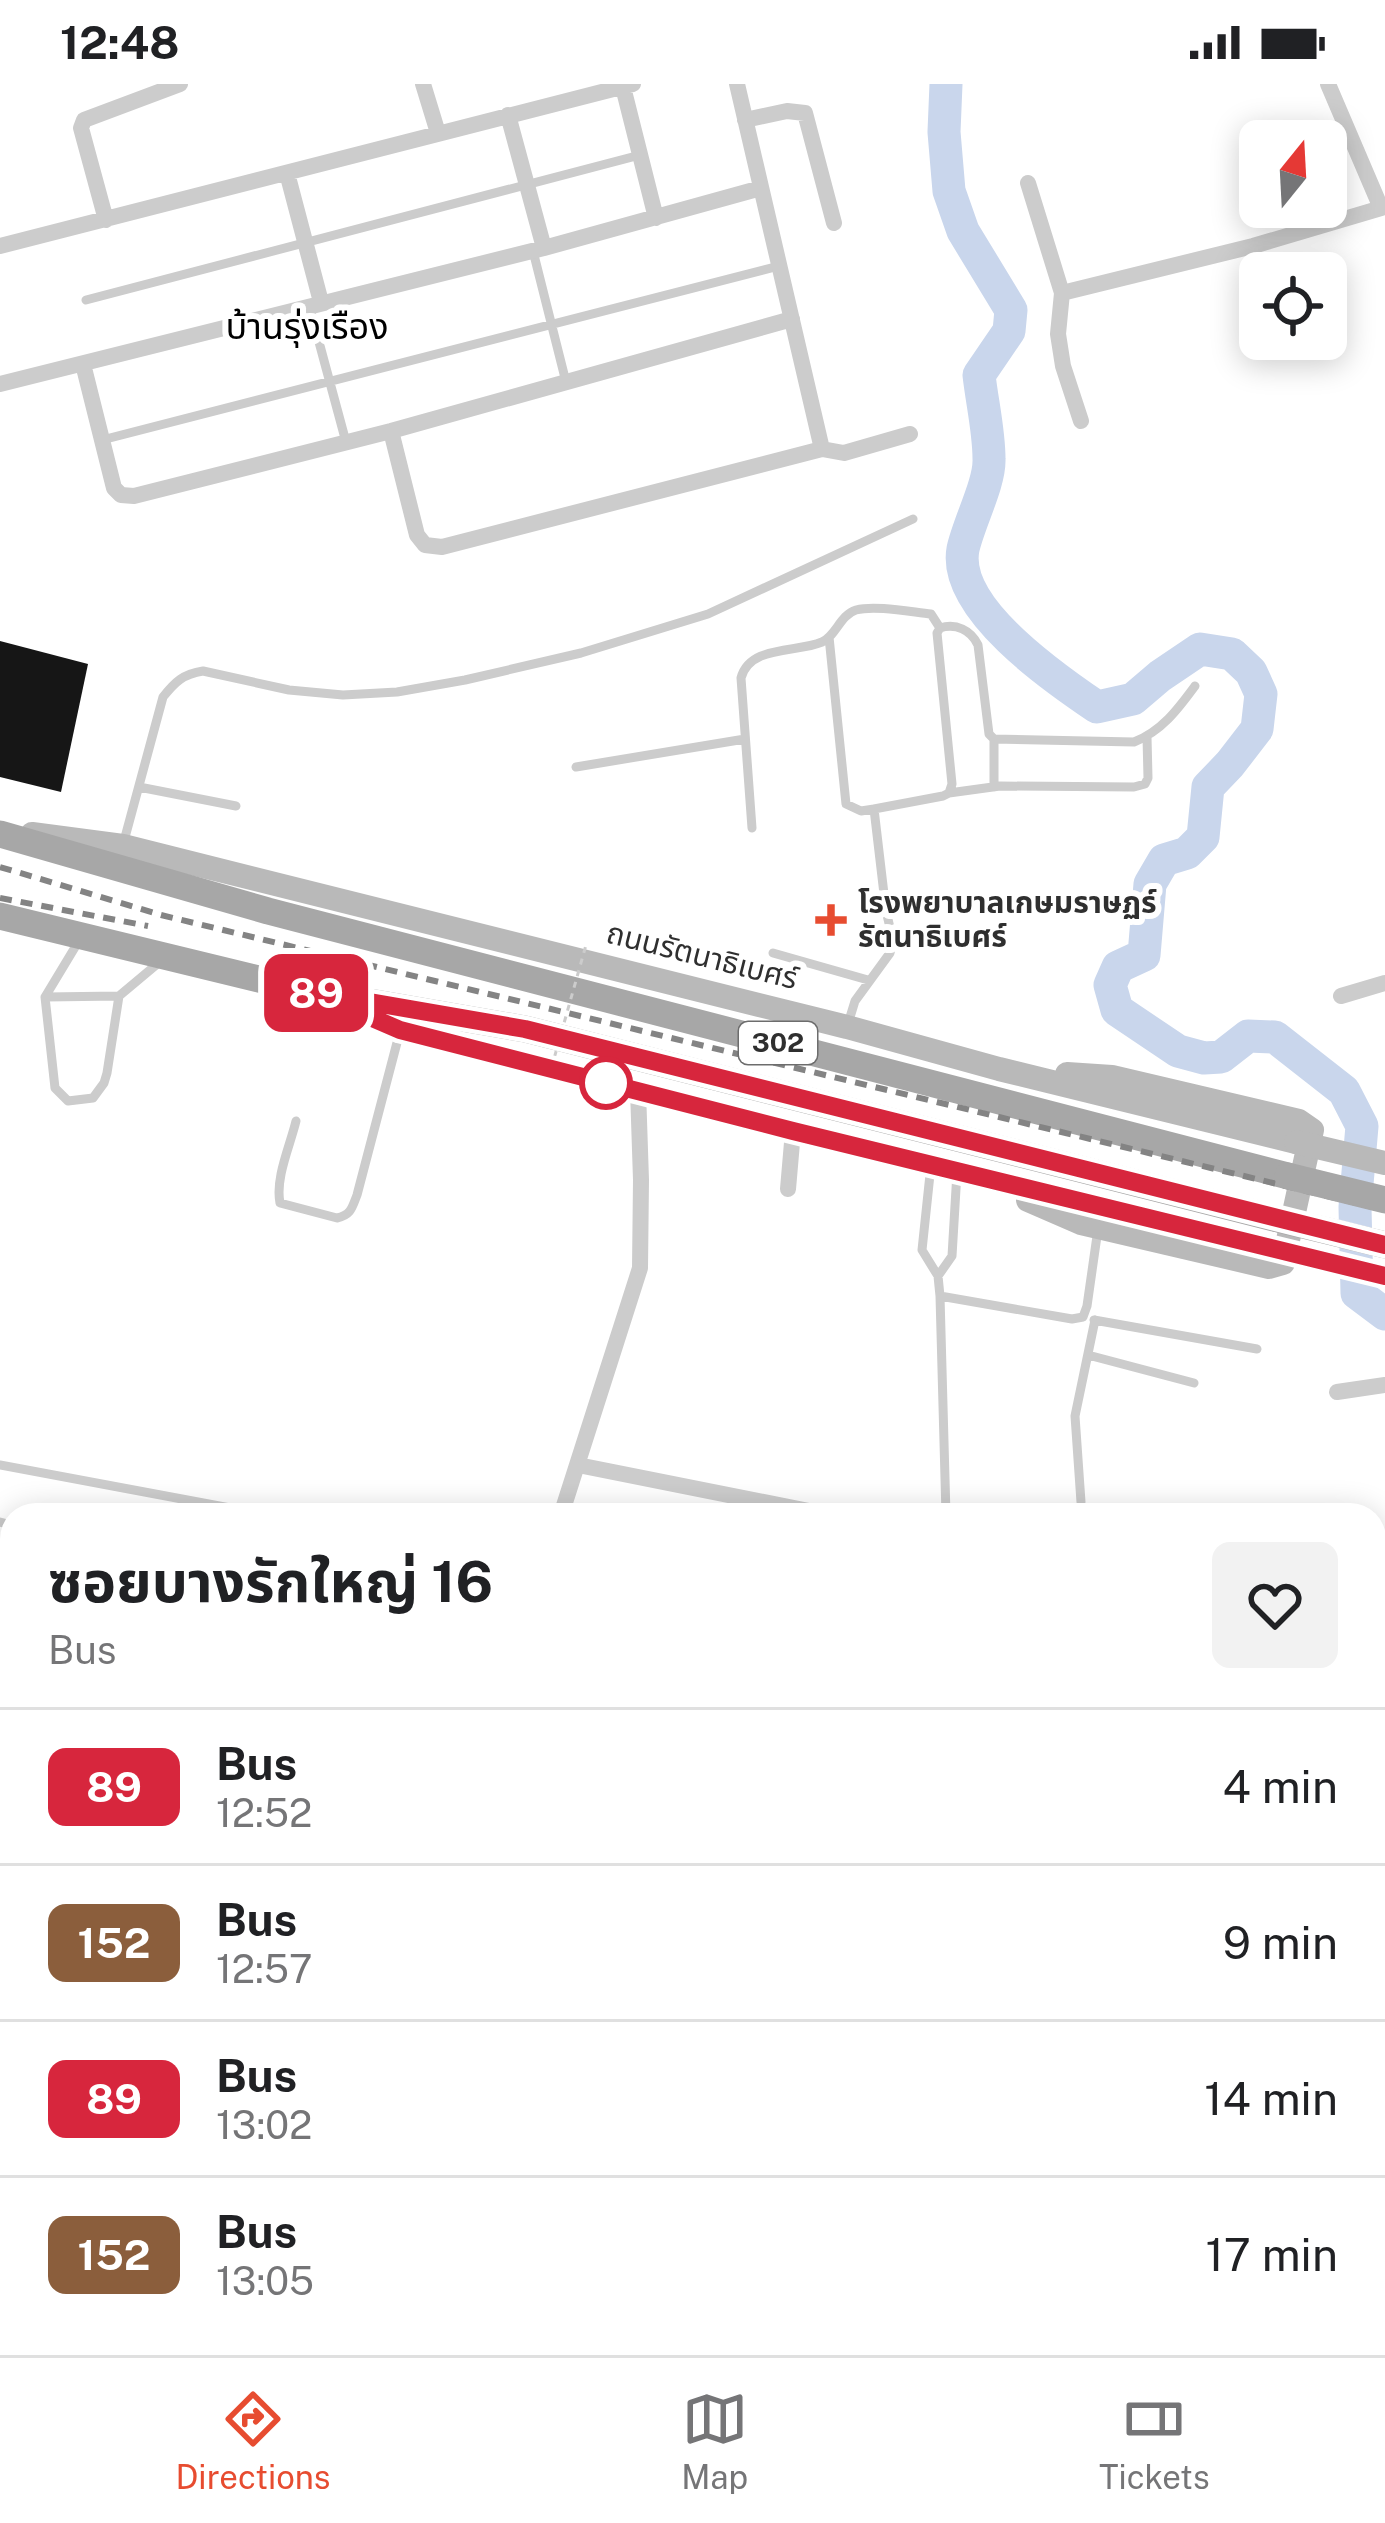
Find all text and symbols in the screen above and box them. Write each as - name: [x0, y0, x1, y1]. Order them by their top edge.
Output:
- text: 12:48: [60, 16, 180, 69]
- north arrow: [1239, 120, 1347, 228]
- map controls: [1239, 120, 1347, 360]
- button: locate: [1239, 252, 1347, 360]
- district label: บ้านรุ่งเรือง: [225, 305, 389, 348]
- place label: โรงพยาบาลเกษมราษฏร์ รัตนาธิเบศร์: [858, 884, 1157, 954]
- marker: โรงพยาบาลเกษมราษฏร์ รัตนาธิเบศร์: [815, 904, 847, 936]
- street label: ถนนรัตนาธิเบศร์: [603, 914, 803, 997]
- line badge: 89: [262, 954, 370, 1032]
- text: 89: [288, 968, 344, 1017]
- road number: 302: [739, 1022, 817, 1064]
- unlabelled marker: [581, 1058, 631, 1108]
- button: heart: [1212, 1542, 1338, 1668]
- text: ซอยบางรักใหญ่ 16: [48, 1548, 493, 1615]
- text: Bus: [48, 1627, 117, 1673]
- text: Bus: [216, 1737, 297, 1790]
- text: 4 min: [1222, 1760, 1338, 1813]
- text: 89: [86, 1762, 142, 1811]
- text: 12:52: [216, 1790, 312, 1836]
- text: Bus: [216, 1893, 297, 1946]
- text: 9 min: [1223, 1916, 1338, 1969]
- text: 152: [78, 1918, 151, 1967]
- text: 12:57: [216, 1946, 312, 1992]
- text: Bus: [216, 2049, 297, 2102]
- text: 14 min: [1204, 2072, 1338, 2125]
- text: 89: [86, 2074, 142, 2123]
- text: 13:02: [216, 2102, 312, 2148]
- text: Bus: [216, 2205, 297, 2258]
- text: 17 min: [1205, 2228, 1338, 2281]
- text: 152: [78, 2230, 151, 2279]
- text: 13:05: [216, 2258, 314, 2304]
- tab: Directions: [175, 2386, 330, 2496]
- tab: Map: [681, 2386, 748, 2496]
- tab: Tickets: [1099, 2386, 1210, 2496]

